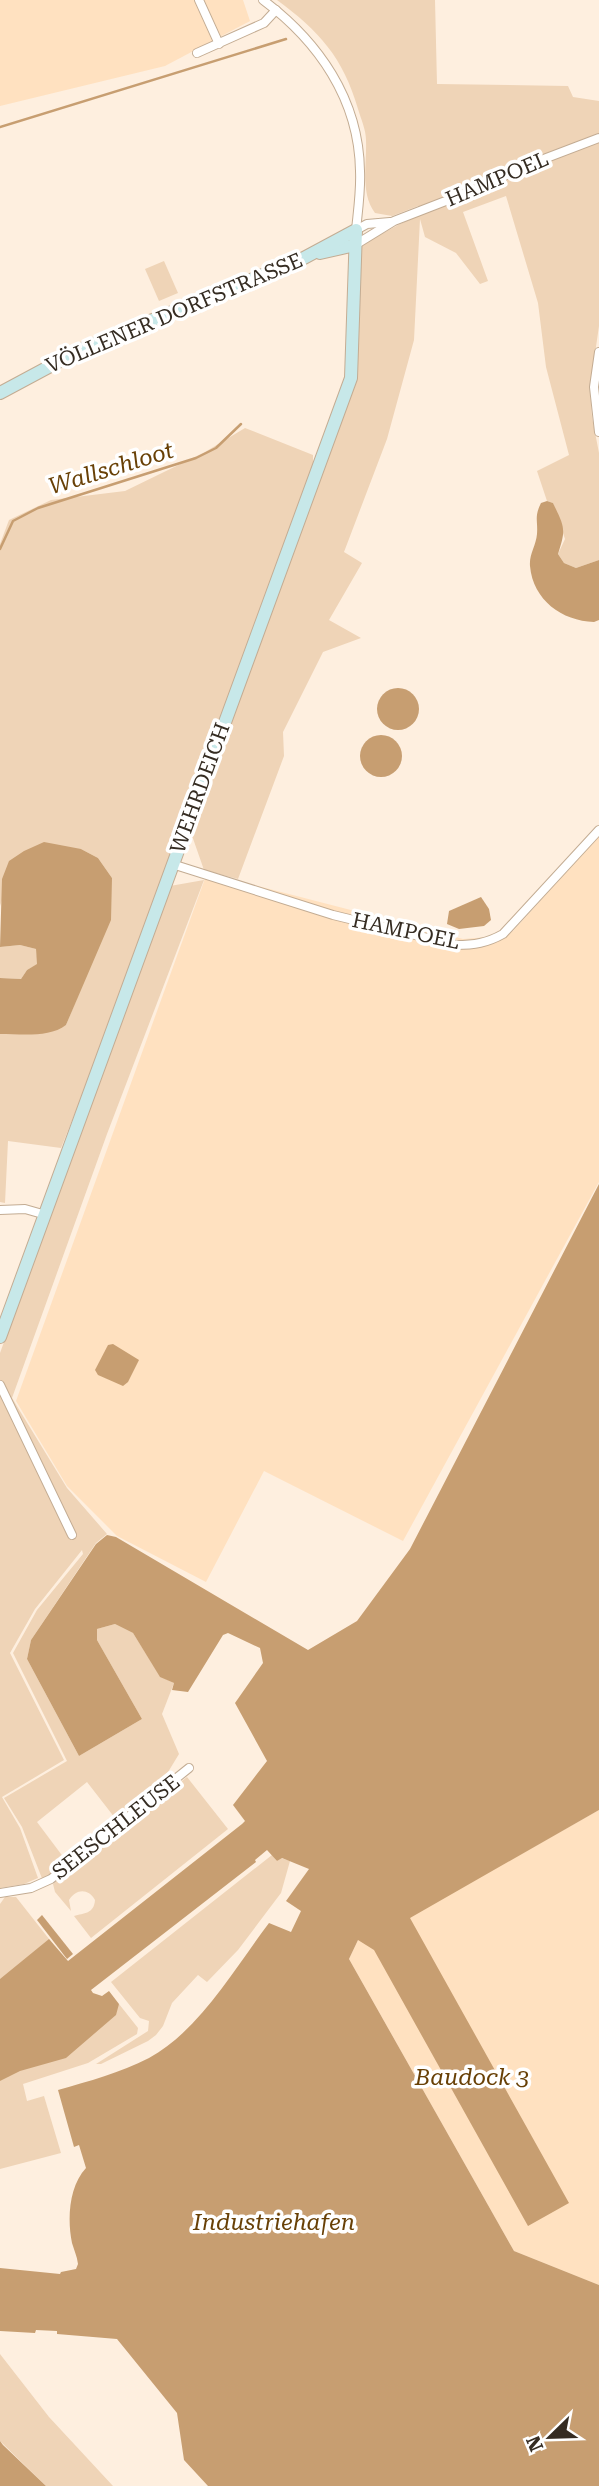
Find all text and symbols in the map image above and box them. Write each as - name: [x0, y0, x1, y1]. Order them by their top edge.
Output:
- street label: HAMPOEL: [442, 147, 552, 211]
- street label: VÖLLENER DORFSTRASSE: [42, 247, 306, 378]
- water label: Wallschloot: [45, 437, 177, 500]
- street label: WEHRDEICH: [165, 720, 235, 856]
- street label: HAMPOEL: [350, 908, 462, 954]
- street label: SEESCHLEUSE: [47, 1770, 185, 1884]
- water label: Baudock 3: [414, 2064, 529, 2091]
- water label: Industriehafen: [192, 2209, 355, 2236]
- north arrow: [515, 2402, 585, 2472]
- text: N: [521, 2432, 548, 2455]

